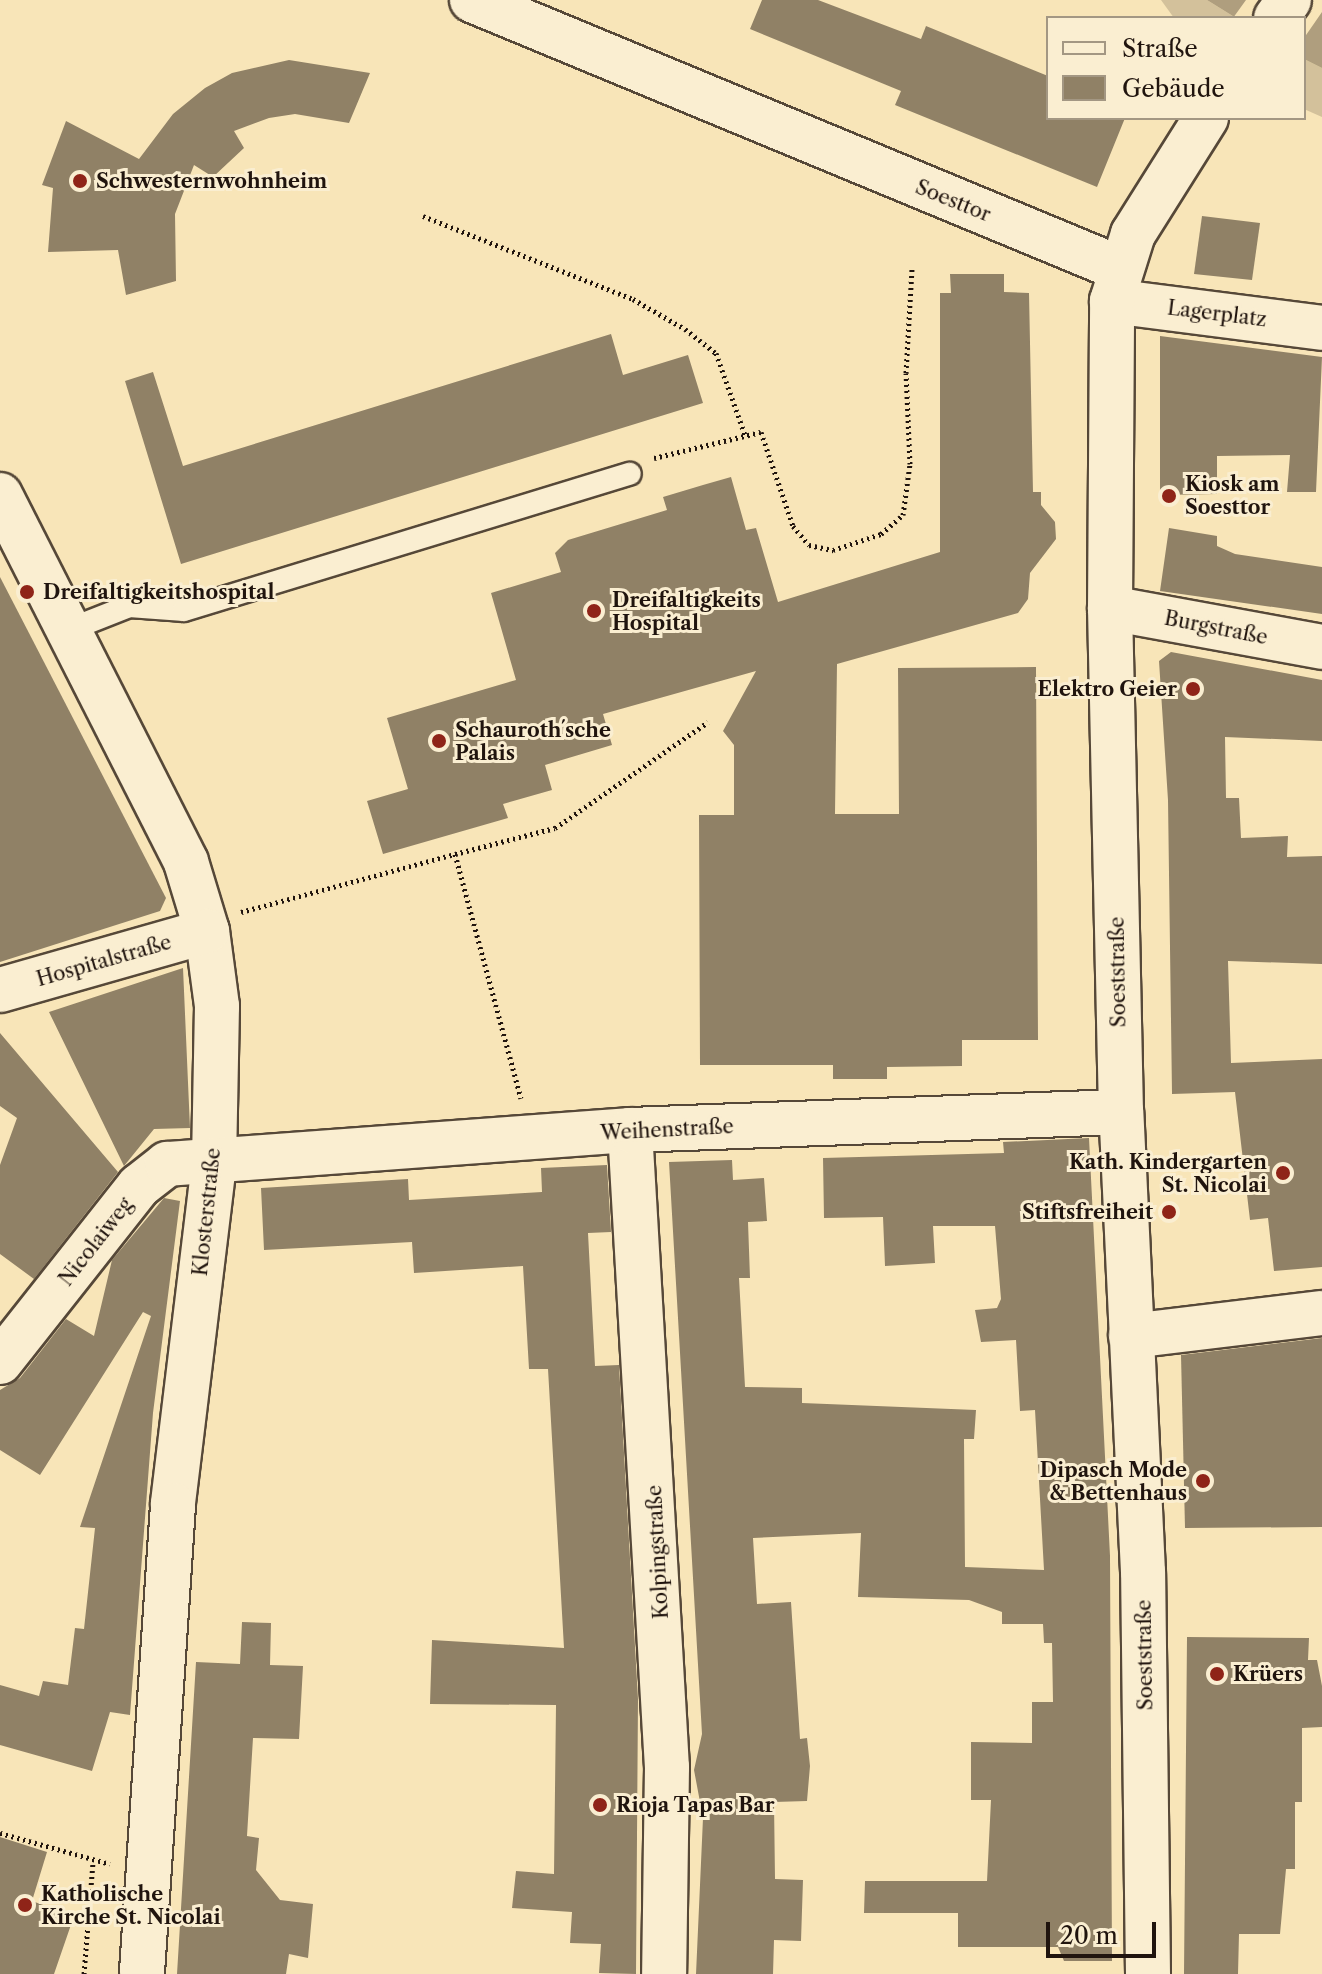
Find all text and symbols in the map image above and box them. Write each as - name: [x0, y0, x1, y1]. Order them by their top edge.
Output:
- legend: [1046, 16, 1306, 120]
- text: Straße: [1122, 34, 1198, 63]
- text: Gebäude: [1122, 74, 1225, 103]
- place label: Schwesternwohnheim: [96, 169, 327, 193]
- marker: Schwesternwohnheim: [71, 172, 89, 190]
- street label: Soesttor: [912, 175, 994, 227]
- street label: Lagerplatz: [1166, 296, 1268, 332]
- place label: Kiosk am Soesttor: [1185, 472, 1280, 519]
- marker: Kiosk am Soesttor: [1160, 487, 1178, 505]
- place label: Dreifaltigkeitshospital: [43, 580, 275, 604]
- marker: Dreifaltigkeitshospital: [18, 583, 36, 601]
- place label: Dreifaltigkeits Hospital: [612, 588, 761, 635]
- marker: Dreifaltigkeits Hospital: [583, 600, 605, 622]
- street label: Burgstraße: [1162, 606, 1270, 650]
- place label: Elektro Geier: [1038, 677, 1177, 701]
- marker: Elektro Geier: [1184, 680, 1202, 698]
- place label: Schauroth´sche Palais: [455, 718, 611, 765]
- marker: Schauroth´sche Palais: [430, 732, 448, 750]
- street label: Soeststraße: [1105, 916, 1131, 1028]
- street label: Hospitalstraße: [34, 930, 174, 992]
- street label: Weihenstraße: [600, 1115, 734, 1145]
- street label: Klosterstraße: [188, 1147, 226, 1277]
- place label: Kath. Kindergarten St. Nicolai: [1069, 1150, 1267, 1197]
- marker: Kath. Kindergarten St. Nicolai: [1274, 1164, 1292, 1182]
- street label: Nicolaiweg: [54, 1193, 138, 1291]
- place label: Stiftsfreiheit: [1022, 1200, 1153, 1224]
- marker: Stiftsfreiheit: [1160, 1203, 1178, 1221]
- place label: Dipasch Mode & Bettenhaus: [1040, 1458, 1187, 1505]
- marker: Dipasch Mode & Bettenhaus: [1194, 1472, 1212, 1490]
- street label: Kolpingstraße: [643, 1484, 673, 1620]
- street label: Soeststraße: [1132, 1599, 1158, 1711]
- place label: Krüers: [1233, 1662, 1303, 1686]
- marker: Krüers: [1208, 1665, 1226, 1683]
- place label: Rioja Tapas Bar: [616, 1793, 775, 1817]
- marker: Rioja Tapas Bar: [591, 1796, 609, 1814]
- place label: Katholische Kirche St. Nicolai: [41, 1882, 221, 1929]
- marker: Katholische Kirche St. Nicolai: [16, 1896, 34, 1914]
- scale bar: [1050, 1906, 1160, 1956]
- text: 20 m: [1060, 1921, 1118, 1950]

